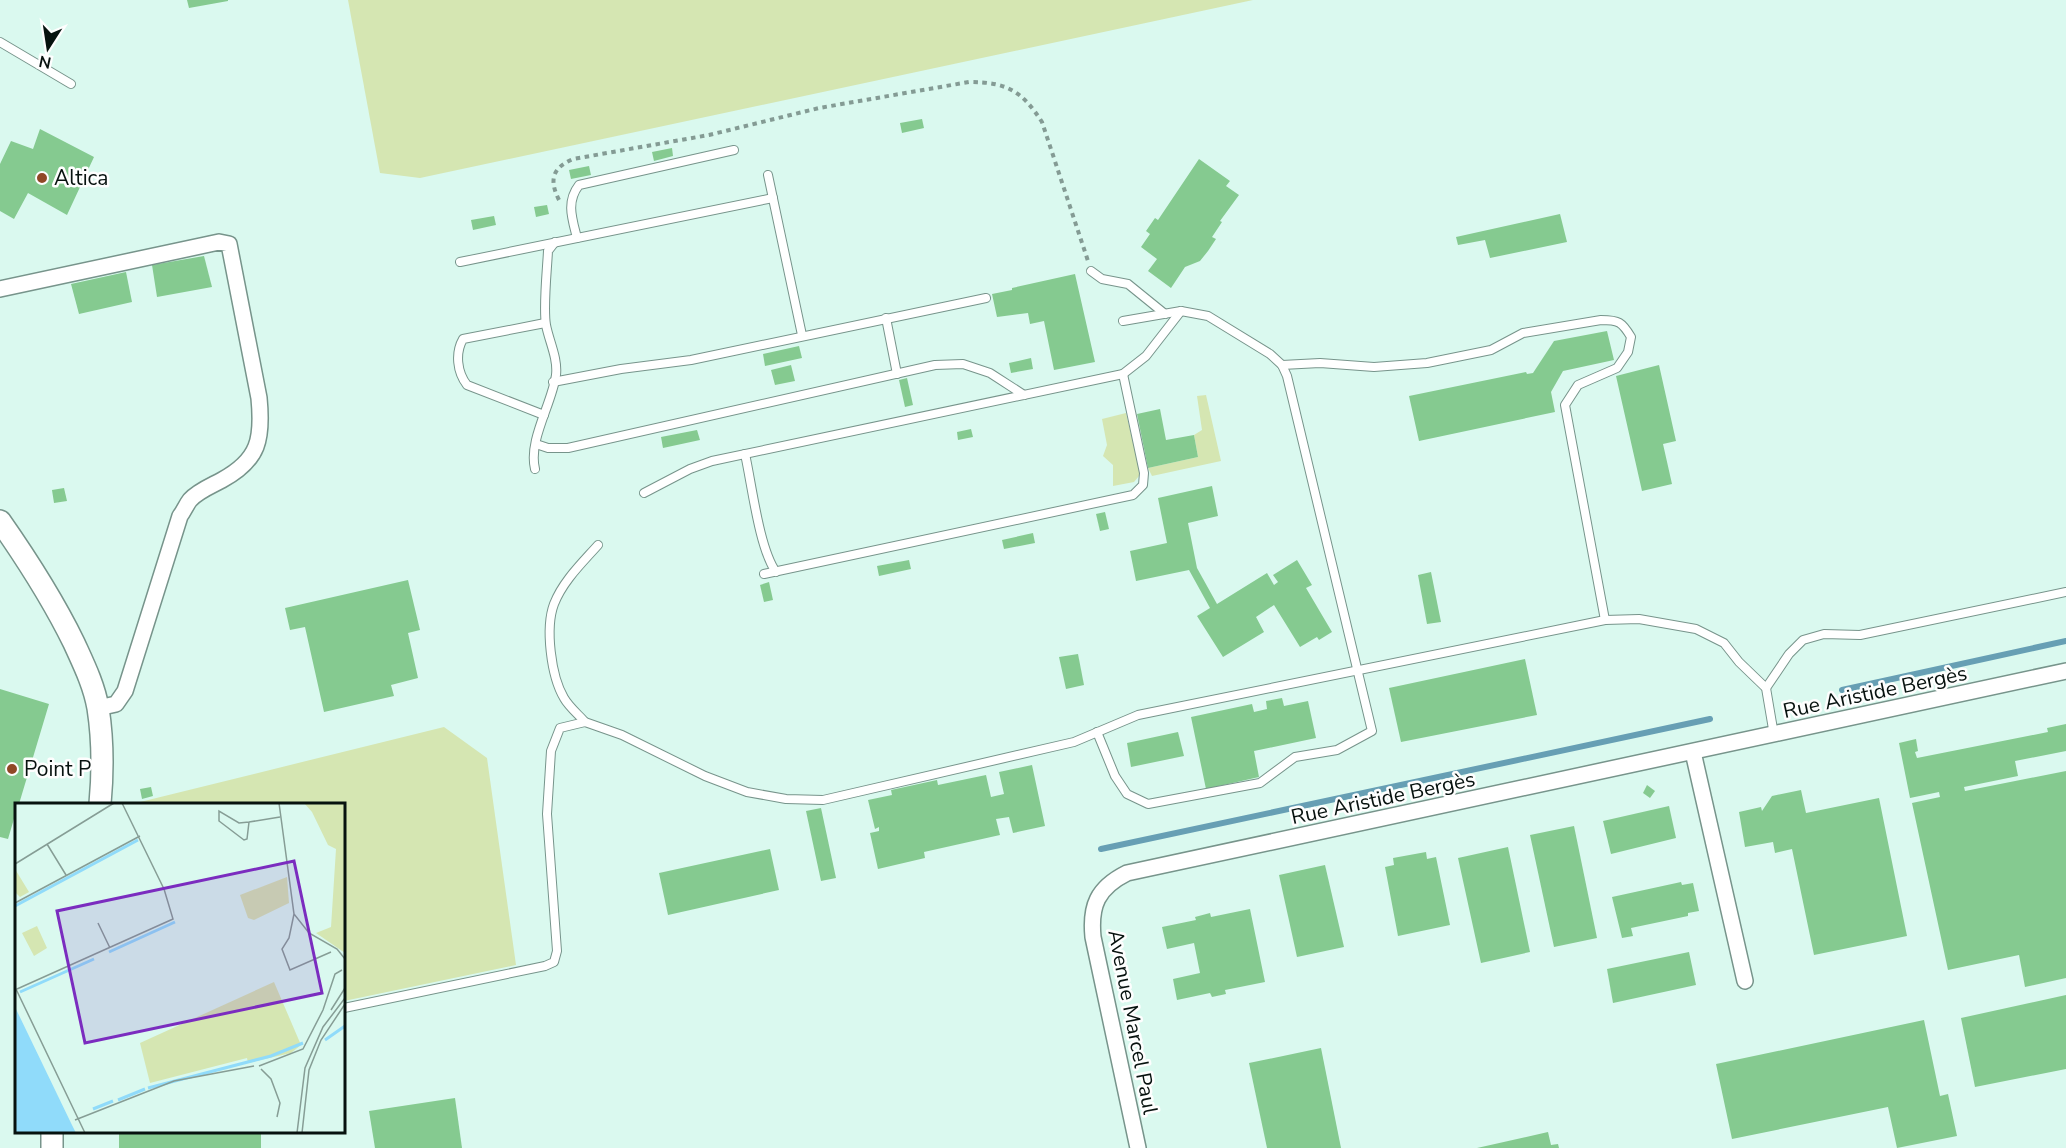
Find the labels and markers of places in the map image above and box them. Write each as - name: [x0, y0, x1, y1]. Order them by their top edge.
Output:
- place label: Altica: [54, 164, 108, 192]
- marker: Altica: [35, 171, 49, 185]
- place label: Point P: [24, 755, 91, 783]
- marker: Point P: [5, 762, 19, 776]

